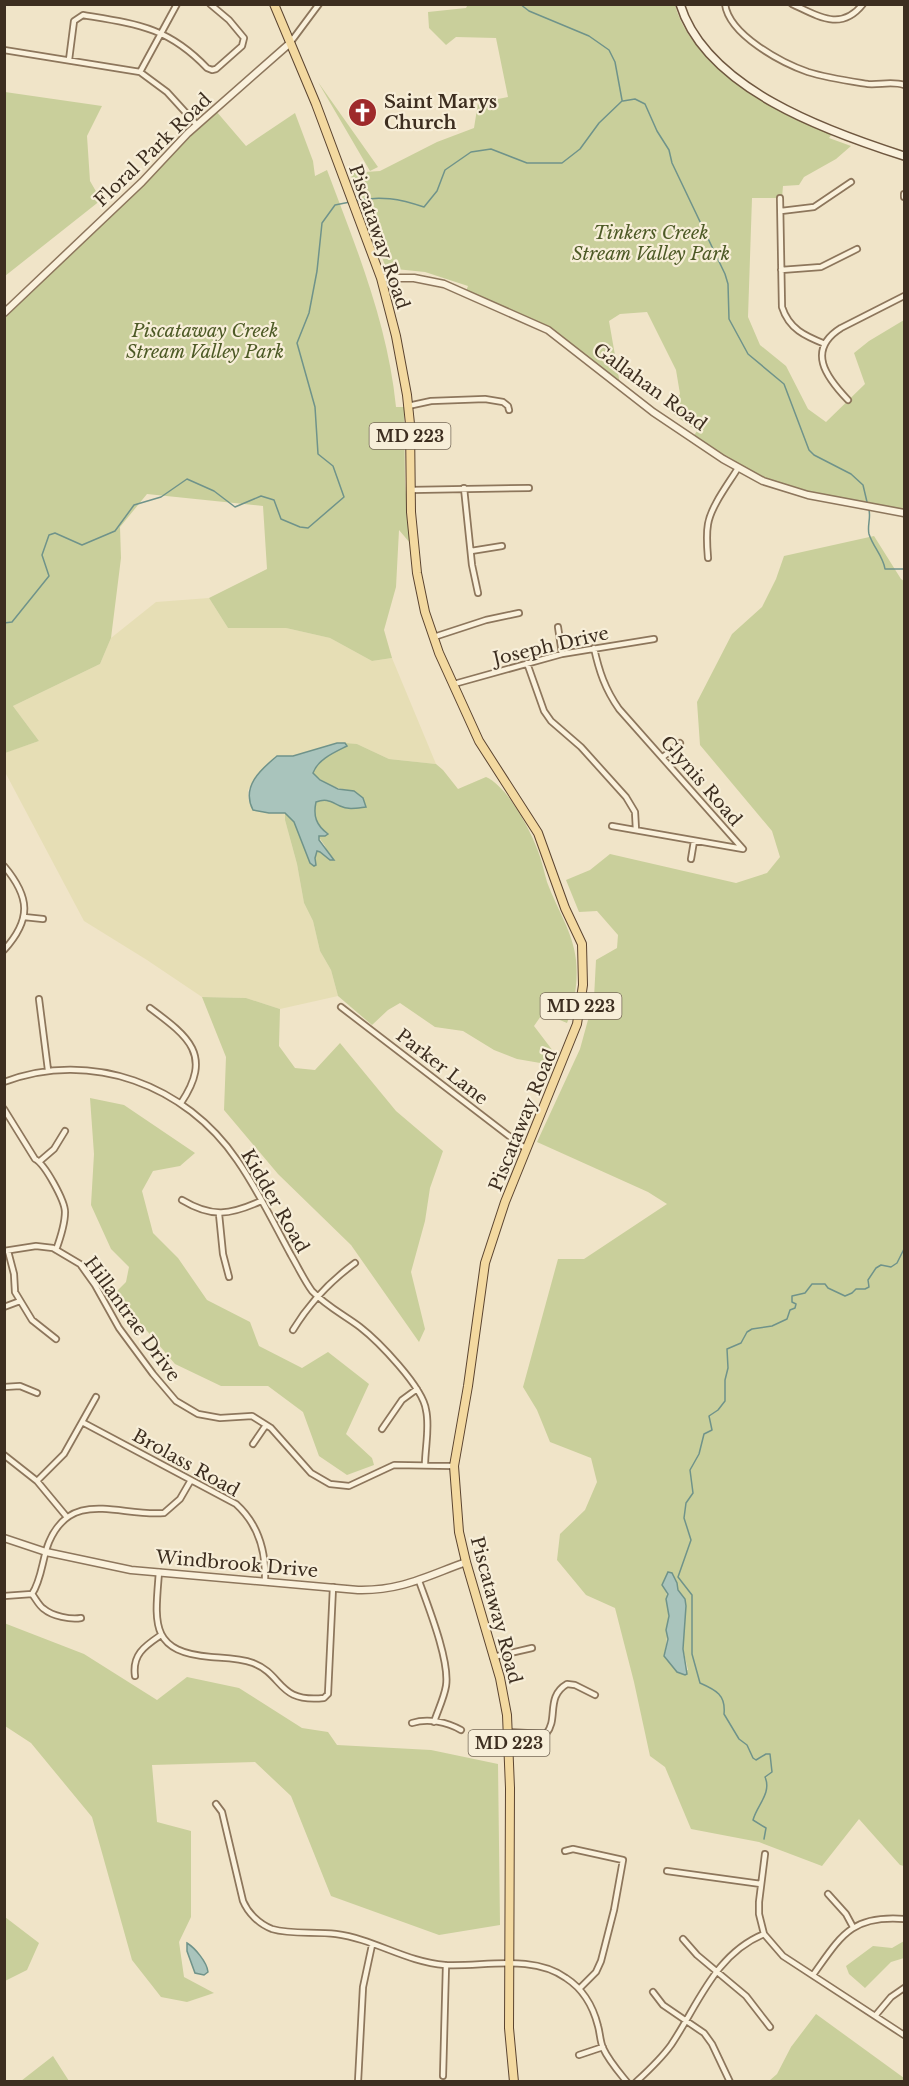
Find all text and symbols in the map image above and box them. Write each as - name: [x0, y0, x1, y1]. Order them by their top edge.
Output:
- street label: Floral Park Road: [90, 89, 216, 211]
- place label: Saint Marys Church: [384, 91, 497, 134]
- church icon: Saint Marys Church: [347, 96, 379, 128]
- street label: Piscataway Road: [344, 162, 414, 312]
- park label: Tinkers Creek Stream Valley Park: [572, 222, 730, 265]
- park label: Piscataway Creek Stream Valley Park: [126, 320, 284, 363]
- street label: Gallahan Road: [589, 338, 711, 436]
- road number: MD 223: [370, 423, 450, 449]
- street label: Joseph Drive: [489, 622, 611, 670]
- street label: Glynis Road: [656, 731, 746, 831]
- road number: MD 223: [540, 993, 622, 1019]
- street label: Parker Lane: [392, 1024, 492, 1110]
- street label: Piscataway Road: [484, 1046, 562, 1194]
- street label: Kidder Road: [236, 1145, 314, 1257]
- street label: Hillantrae Drive: [79, 1252, 185, 1386]
- street label: Brolass Road: [129, 1424, 243, 1502]
- street label: Piscataway Road: [466, 1534, 526, 1686]
- street label: Windbrook Drive: [154, 1546, 319, 1582]
- road number: MD 223: [468, 1730, 550, 1756]

